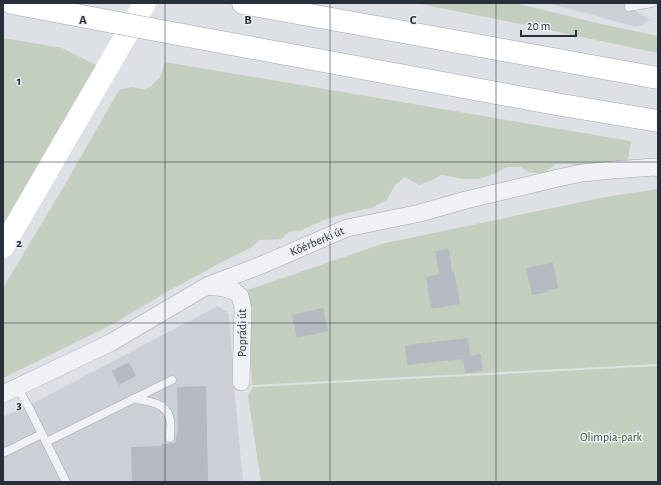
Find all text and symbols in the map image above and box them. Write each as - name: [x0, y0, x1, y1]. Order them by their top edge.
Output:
- scale bar: [521, 12, 576, 38]
- text: A: [79, 14, 87, 27]
- text: B: [244, 14, 252, 27]
- text: C: [410, 14, 417, 27]
- text: 20 m: [527, 20, 550, 32]
- text: 1: [17, 75, 21, 88]
- street label: Kőérberki út: [288, 224, 346, 258]
- text: 2: [16, 237, 22, 250]
- street label: Poprádi út: [236, 309, 248, 357]
- text: 3: [16, 399, 22, 412]
- park label: Olimpia-park: [580, 431, 643, 443]

